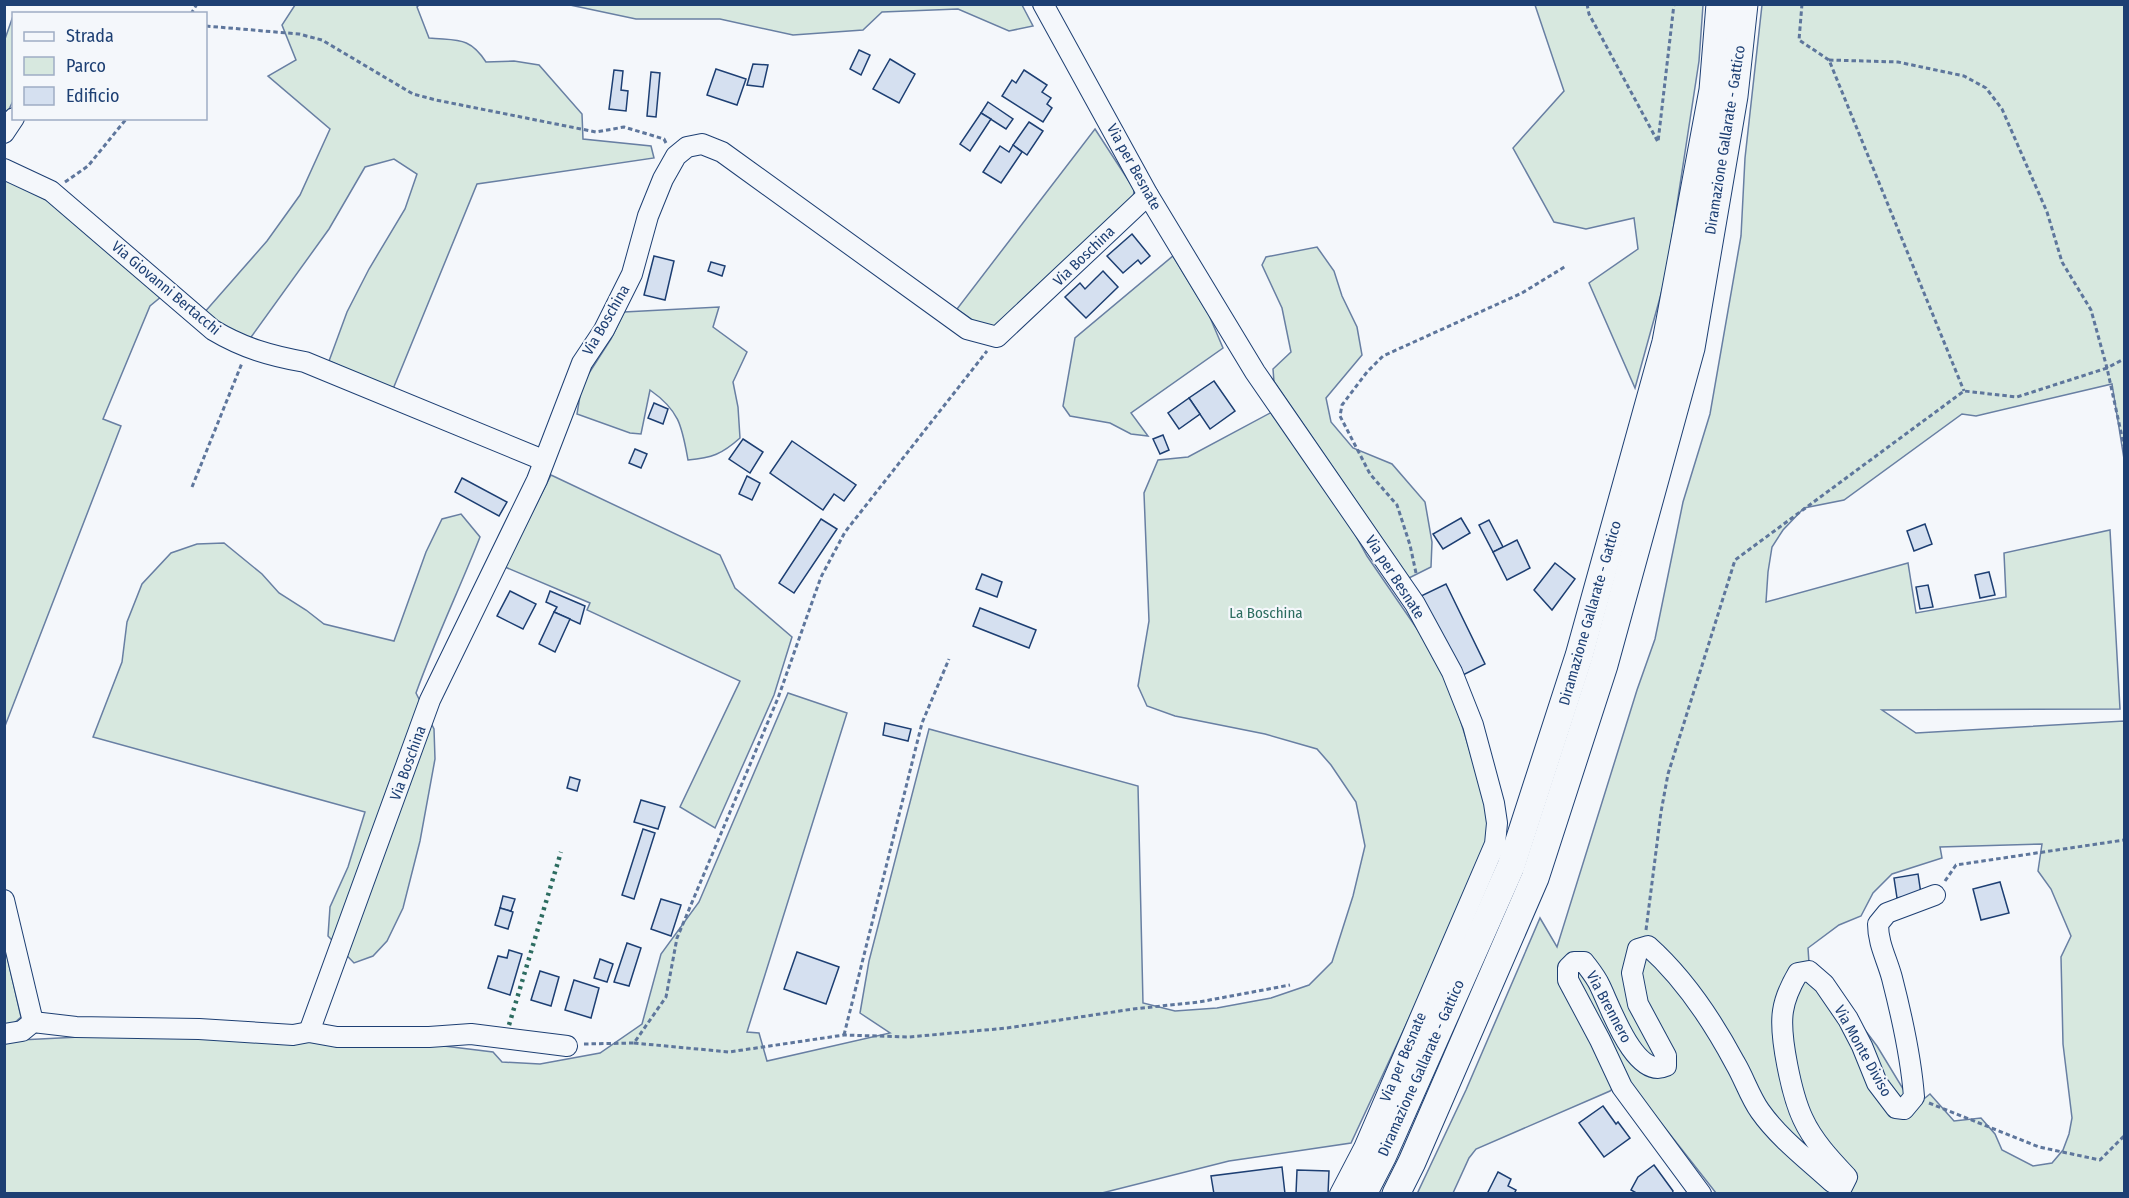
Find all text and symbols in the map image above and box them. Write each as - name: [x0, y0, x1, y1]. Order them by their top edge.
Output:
- legend: [12, 12, 207, 120]
- text: Strada: [66, 25, 114, 47]
- street label: Diramazione Gallarate - Gattico: [1701, 44, 1749, 236]
- text: Parco: [66, 55, 106, 77]
- text: Edificio: [66, 85, 119, 107]
- street label: Via per Besnate: [1103, 121, 1165, 213]
- street label: Via Boschina: [1050, 222, 1118, 290]
- street label: Via Giovanni Bertacchi: [108, 237, 224, 339]
- street label: Via Boschina: [579, 282, 633, 358]
- street label: Diramazione Gallarate - Gattico: [1555, 518, 1625, 707]
- street label: Via per Besnate: [1361, 532, 1429, 622]
- park label: La Boschina: [1229, 604, 1303, 622]
- street label: Via Boschina: [386, 723, 430, 803]
- street label: Via Brennero: [1583, 968, 1635, 1046]
- street label: Diramazione Gallarate - Gattico: [1374, 977, 1468, 1159]
- street label: Via Monte Diviso: [1830, 1002, 1896, 1100]
- street label: Via per Besnate: [1376, 1009, 1430, 1105]

